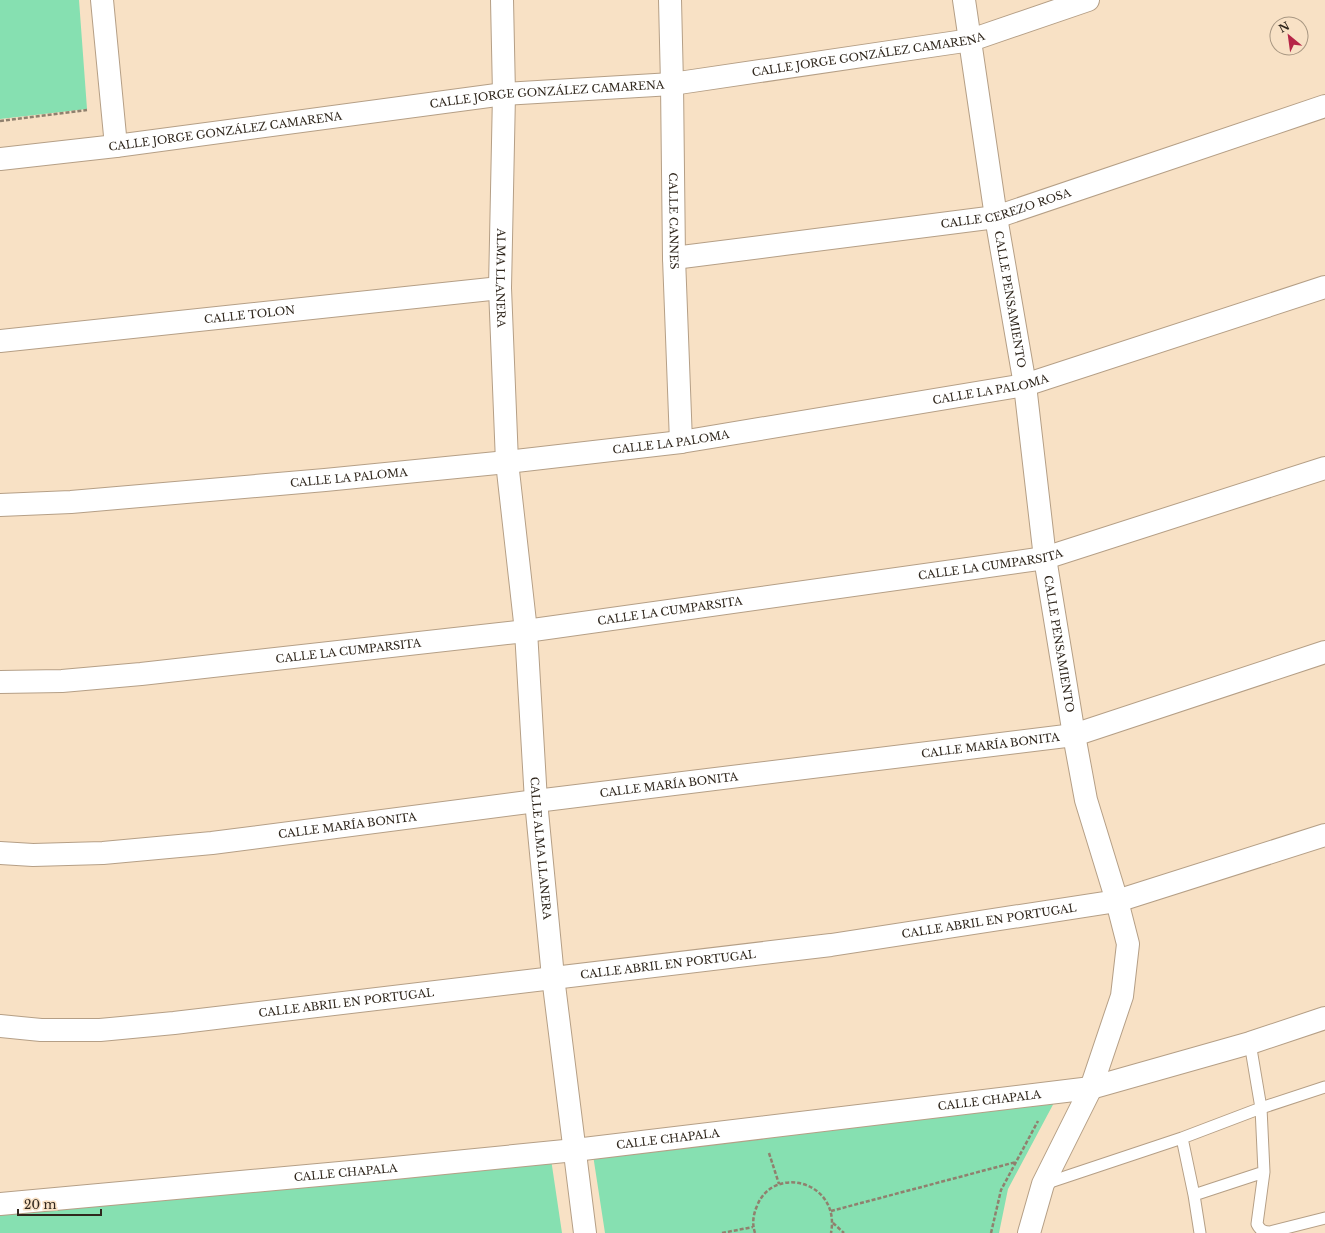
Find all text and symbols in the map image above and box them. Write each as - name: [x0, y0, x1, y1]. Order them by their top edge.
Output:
- north arrow: [1269, 16, 1309, 56]
- text: N: [1276, 18, 1293, 36]
- street label: CALLE JORGE GONZÁLEZ CAMARENA: [751, 29, 987, 79]
- street label: CALLE JORGE GONZÁLEZ CAMARENA: [429, 77, 665, 111]
- street label: CALLE JORGE GONZÁLEZ CAMARENA: [108, 109, 343, 154]
- street label: CALLE CANNES: [666, 172, 681, 270]
- street label: CALLE CEREZO ROSA: [940, 185, 1073, 231]
- street label: ALMA LLANERA: [493, 227, 509, 328]
- street label: CALLE PENSAMIENTO: [992, 230, 1029, 369]
- street label: CALLE TOLON: [203, 303, 296, 326]
- street label: CALLE LA PALOMA: [931, 371, 1051, 407]
- street label: CALLE LA PALOMA: [612, 427, 731, 457]
- street label: CALLE LA PALOMA: [290, 465, 409, 490]
- street label: CALLE LA CUMPARSITA: [917, 546, 1065, 583]
- street label: CALLE PENSAMIENTO: [1041, 574, 1077, 714]
- street label: CALLE LA CUMPARSITA: [596, 594, 744, 628]
- street label: CALLE LA CUMPARSITA: [275, 636, 422, 666]
- street label: CALLE MARÍA BONITA: [920, 730, 1061, 761]
- street label: CALLE MARÍA BONITA: [599, 769, 739, 800]
- street label: CALLE ALMA LLANERA: [528, 776, 554, 921]
- street label: CALLE MARÍA BONITA: [277, 810, 418, 841]
- street label: CALLE ABRIL EN PORTUGAL: [901, 900, 1077, 941]
- street label: CALLE ABRIL EN PORTUGAL: [580, 947, 756, 982]
- street label: CALLE ABRIL EN PORTUGAL: [258, 985, 435, 1020]
- street label: CALLE CHAPALA: [937, 1087, 1042, 1113]
- street label: CALLE CHAPALA: [615, 1126, 721, 1152]
- street label: CALLE CHAPALA: [293, 1161, 399, 1184]
- scale bar: [18, 1191, 101, 1217]
- text: 20 m: [24, 1197, 56, 1212]

